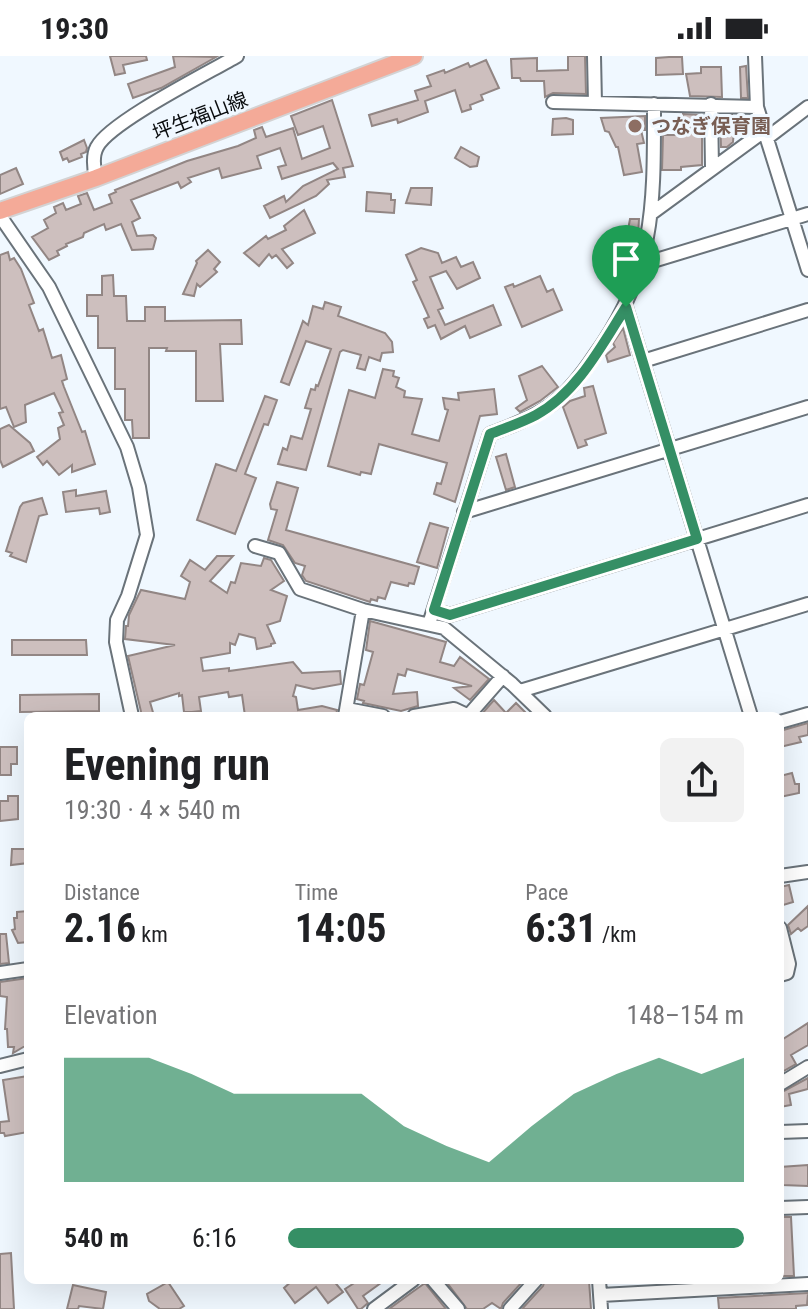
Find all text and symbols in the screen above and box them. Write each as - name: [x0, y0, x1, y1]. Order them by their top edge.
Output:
- text: 19:30: [40, 11, 109, 46]
- street label: 坪生福山線: [149, 87, 251, 145]
- place label: つなぎ保育園: [651, 114, 771, 138]
- marker: つなぎ保育園: [626, 117, 644, 135]
- pin: [592, 225, 660, 307]
- icon: arrive: [604, 237, 648, 281]
- button: share: [660, 738, 744, 822]
- text: Evening run: [64, 739, 270, 791]
- text: 19:30 · 4 × 540 m: [64, 795, 241, 825]
- text: Distance: [64, 880, 140, 905]
- text: Time: [295, 880, 338, 905]
- text: Pace: [525, 880, 568, 905]
- text: 2.16: [64, 905, 136, 952]
- text: 14:05: [295, 905, 386, 952]
- text: 6:31: [525, 905, 597, 952]
- text: km: [136, 922, 168, 947]
- text: /km: [597, 922, 637, 947]
- text: Elevation: [64, 1000, 158, 1030]
- text: 148–154 m: [627, 1000, 744, 1030]
- text: 540 m: [64, 1223, 129, 1253]
- text: 6:16: [192, 1223, 237, 1253]

